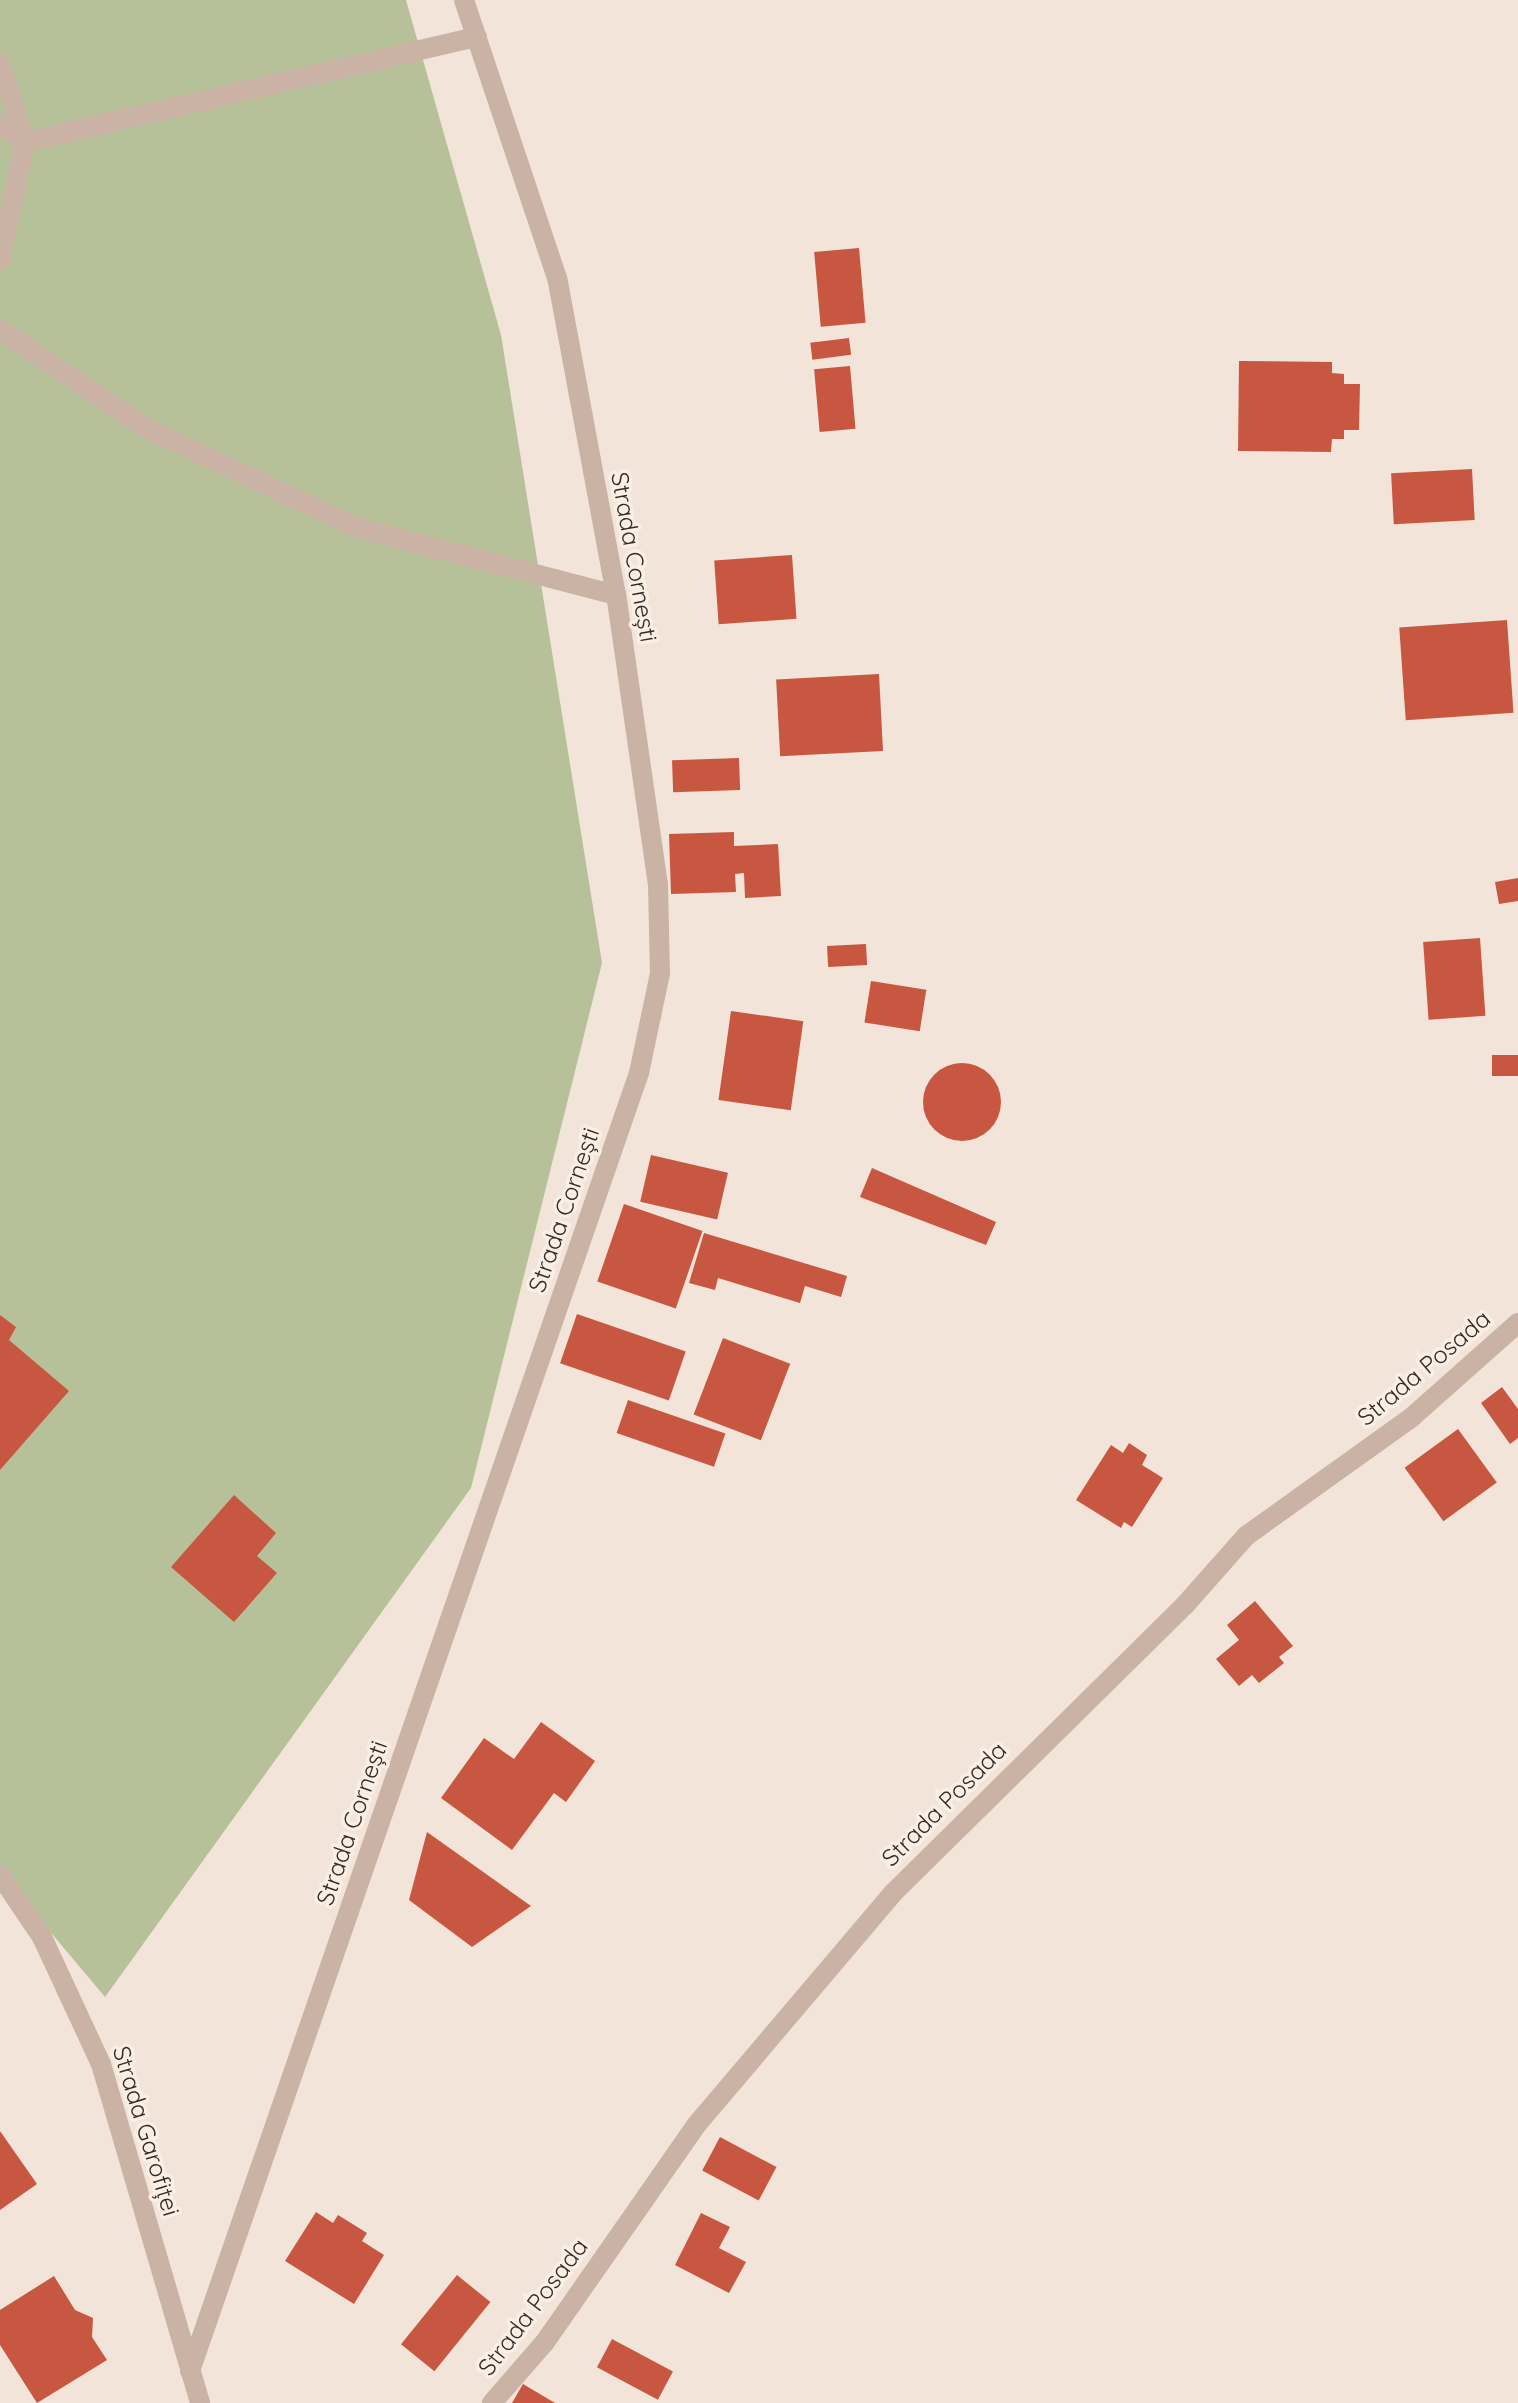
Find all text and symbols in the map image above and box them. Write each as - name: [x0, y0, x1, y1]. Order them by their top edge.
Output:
- street label: Strada Cornești: [605, 470, 663, 644]
- street label: Strada Cornești: [522, 1124, 606, 1296]
- street label: Strada Posada: [1352, 1304, 1496, 1432]
- street label: Strada Posada: [876, 1736, 1012, 1872]
- street label: Strada Cornești: [310, 1737, 394, 1909]
- street label: Strada Garofiței: [106, 2043, 186, 2219]
- street label: Strada Posada: [472, 2233, 594, 2381]

